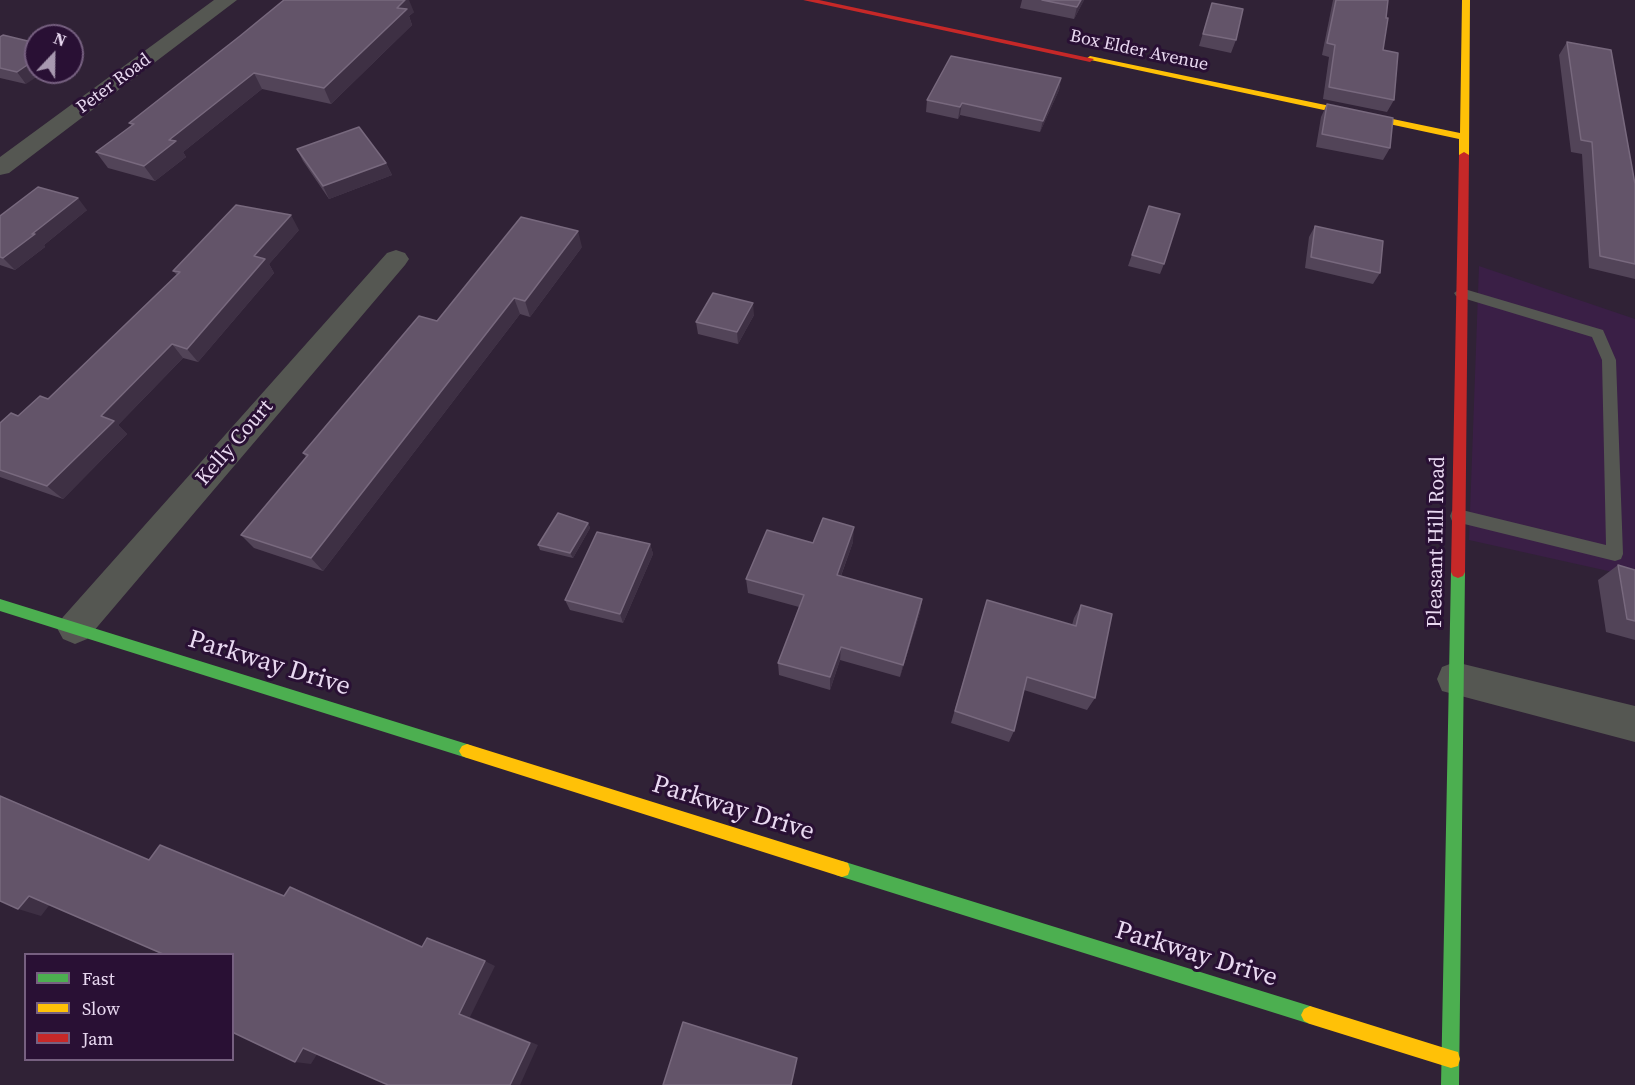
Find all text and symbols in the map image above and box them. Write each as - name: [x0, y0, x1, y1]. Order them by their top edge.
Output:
- north arrow: [24, 24, 84, 84]
- street label: Box Elder Avenue: [1068, 26, 1210, 76]
- text: N: [50, 27, 70, 52]
- street label: Peter Road: [73, 49, 155, 119]
- street label: Kelly Court: [191, 395, 279, 491]
- street label: Pleasant Hill Road: [1423, 456, 1451, 628]
- street label: Parkway Drive: [184, 625, 354, 703]
- street label: Parkway Drive: [648, 770, 818, 848]
- street label: Parkway Drive: [1111, 916, 1281, 994]
- legend: [24, 953, 234, 1061]
- text: Fast: [82, 966, 115, 991]
- text: Slow: [82, 996, 120, 1021]
- text: Jam: [82, 1026, 114, 1051]

